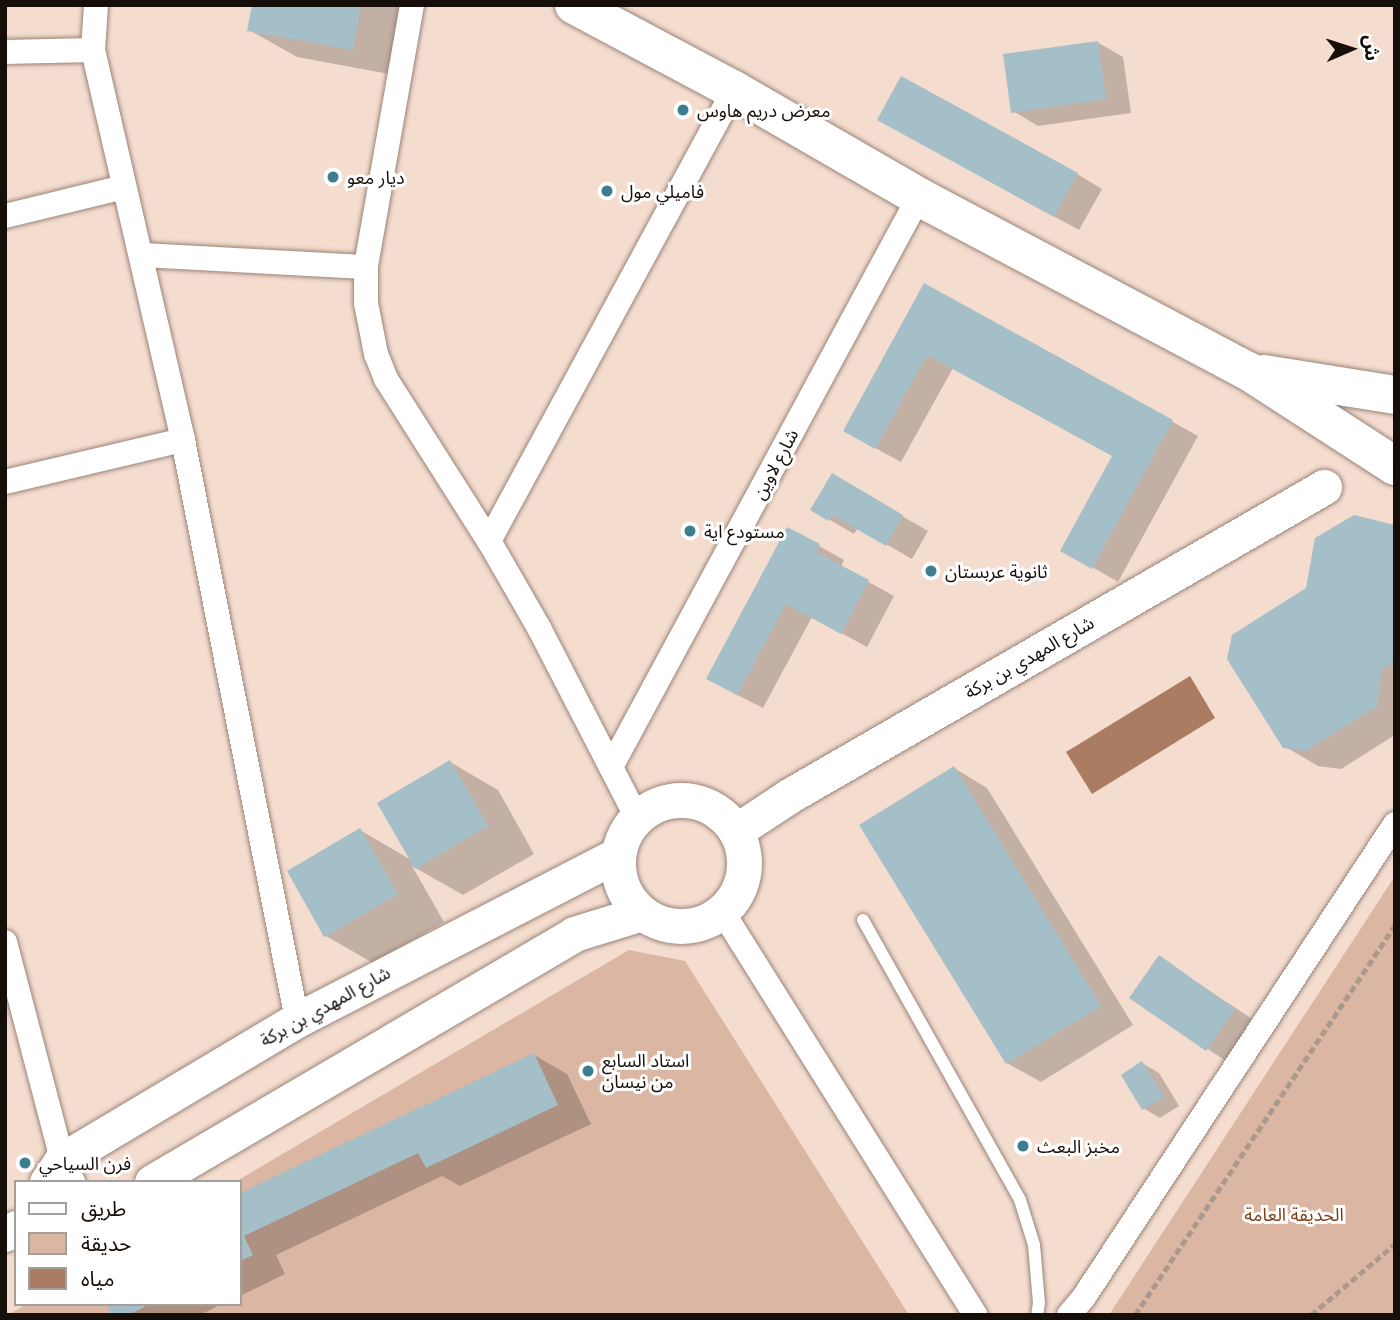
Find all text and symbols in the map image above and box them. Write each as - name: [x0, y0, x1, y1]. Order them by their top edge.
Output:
- north arrow: [1316, 14, 1386, 84]
- text: ش: [1360, 34, 1385, 61]
- place label: معرض دريم هاوس: [697, 99, 830, 121]
- marker: معرض دريم هاوس: [675, 102, 691, 118]
- place label: ديار معو: [347, 166, 405, 188]
- marker: ديار معو: [325, 169, 341, 185]
- place label: فاميلي مول: [621, 180, 704, 202]
- marker: فاميلي مول: [599, 183, 615, 199]
- street label: شارع لاوين: [747, 425, 803, 503]
- place label: مستودع اية: [704, 520, 785, 542]
- marker: مستودع اية: [682, 523, 698, 539]
- place label: ثانوية عربستان: [945, 560, 1048, 582]
- marker: ثانوية عربستان: [923, 563, 939, 579]
- street label: شارع المهدي بن بركة: [960, 611, 1098, 703]
- street label: شارع المهدي بن بركة: [256, 961, 394, 1051]
- place label: استاد السابع من نيسان: [602, 1050, 689, 1092]
- marker: استاد السابع من نيسان: [580, 1063, 596, 1079]
- place label: مخبز البعث: [1037, 1135, 1120, 1157]
- marker: مخبز البعث: [1015, 1138, 1031, 1154]
- place label: فرن السياحي: [39, 1152, 131, 1174]
- marker: فرن السياحي: [17, 1155, 33, 1171]
- legend: [14, 1180, 242, 1306]
- text: طريق: [81, 1195, 126, 1221]
- park label: الحديقة العامة: [1244, 1203, 1344, 1225]
- text: حديقة: [81, 1230, 131, 1256]
- text: مياه: [81, 1265, 114, 1291]

